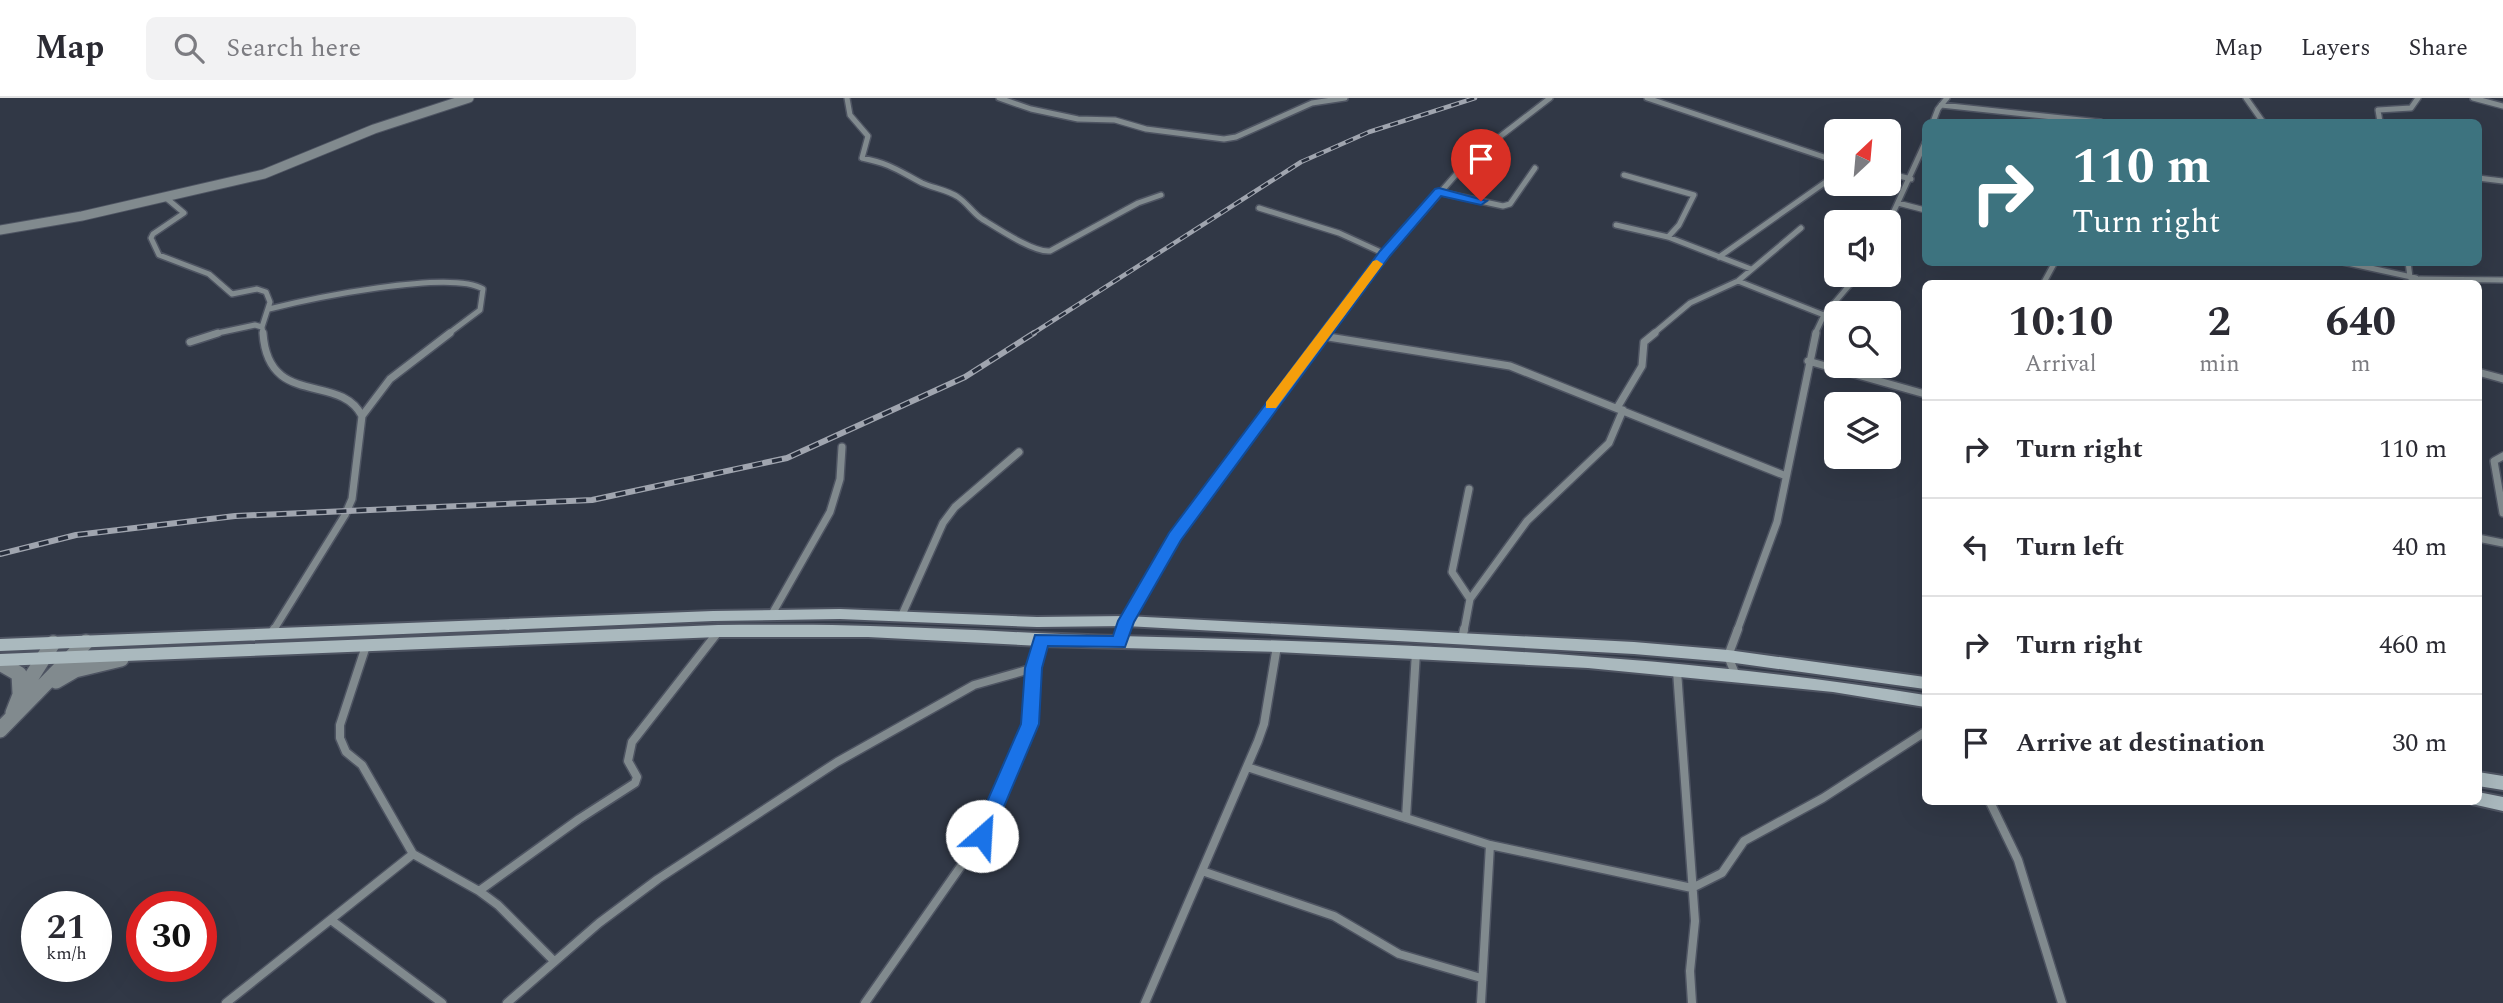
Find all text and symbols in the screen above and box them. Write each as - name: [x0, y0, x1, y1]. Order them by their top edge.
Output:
- search box: [146, 17, 636, 80]
- text: Map: [35, 23, 104, 73]
- text: Search here: [226, 28, 361, 68]
- icon: search: [170, 29, 208, 67]
- text: Map: [2214, 30, 2263, 66]
- text: Layers: [2301, 30, 2371, 66]
- text: Share: [2409, 30, 2468, 66]
- north arrow: [1824, 119, 1900, 196]
- map controls: [1824, 119, 1901, 469]
- pin: [1451, 129, 1511, 201]
- text: 110 m: [2072, 130, 2211, 205]
- icon: arrive: [1462, 140, 1500, 178]
- icon: right: [1957, 147, 2048, 238]
- text: Turn right: [2072, 198, 2220, 247]
- button: sound: [1824, 210, 1901, 287]
- text: 10:10: [2008, 291, 2113, 354]
- text: 2: [2208, 291, 2231, 354]
- text: 640: [2325, 291, 2396, 354]
- button: search: [1824, 301, 1901, 378]
- text: Arrival: [2025, 347, 2096, 382]
- text: min: [2199, 347, 2240, 382]
- text: m: [2351, 347, 2371, 382]
- button: layers: [1824, 392, 1901, 469]
- text: Turn right: [2016, 429, 2143, 469]
- text: 110 m: [2379, 429, 2447, 469]
- icon: right: [1957, 430, 1995, 468]
- text: Turn left: [2016, 527, 2124, 567]
- text: 40 m: [2392, 527, 2447, 567]
- icon: left: [1957, 528, 1995, 566]
- text: Turn right: [2016, 625, 2143, 665]
- text: 460 m: [2379, 625, 2447, 665]
- icon: right: [1957, 626, 1995, 664]
- text: Arrive at destination: [2016, 723, 2265, 763]
- text: 30 m: [2392, 723, 2447, 763]
- icon: arrive: [1957, 724, 1995, 762]
- position arrow: [945, 799, 1019, 873]
- speed limit sign: 30: [126, 891, 217, 982]
- text: 21: [47, 901, 86, 954]
- text: km/h: [46, 940, 87, 967]

